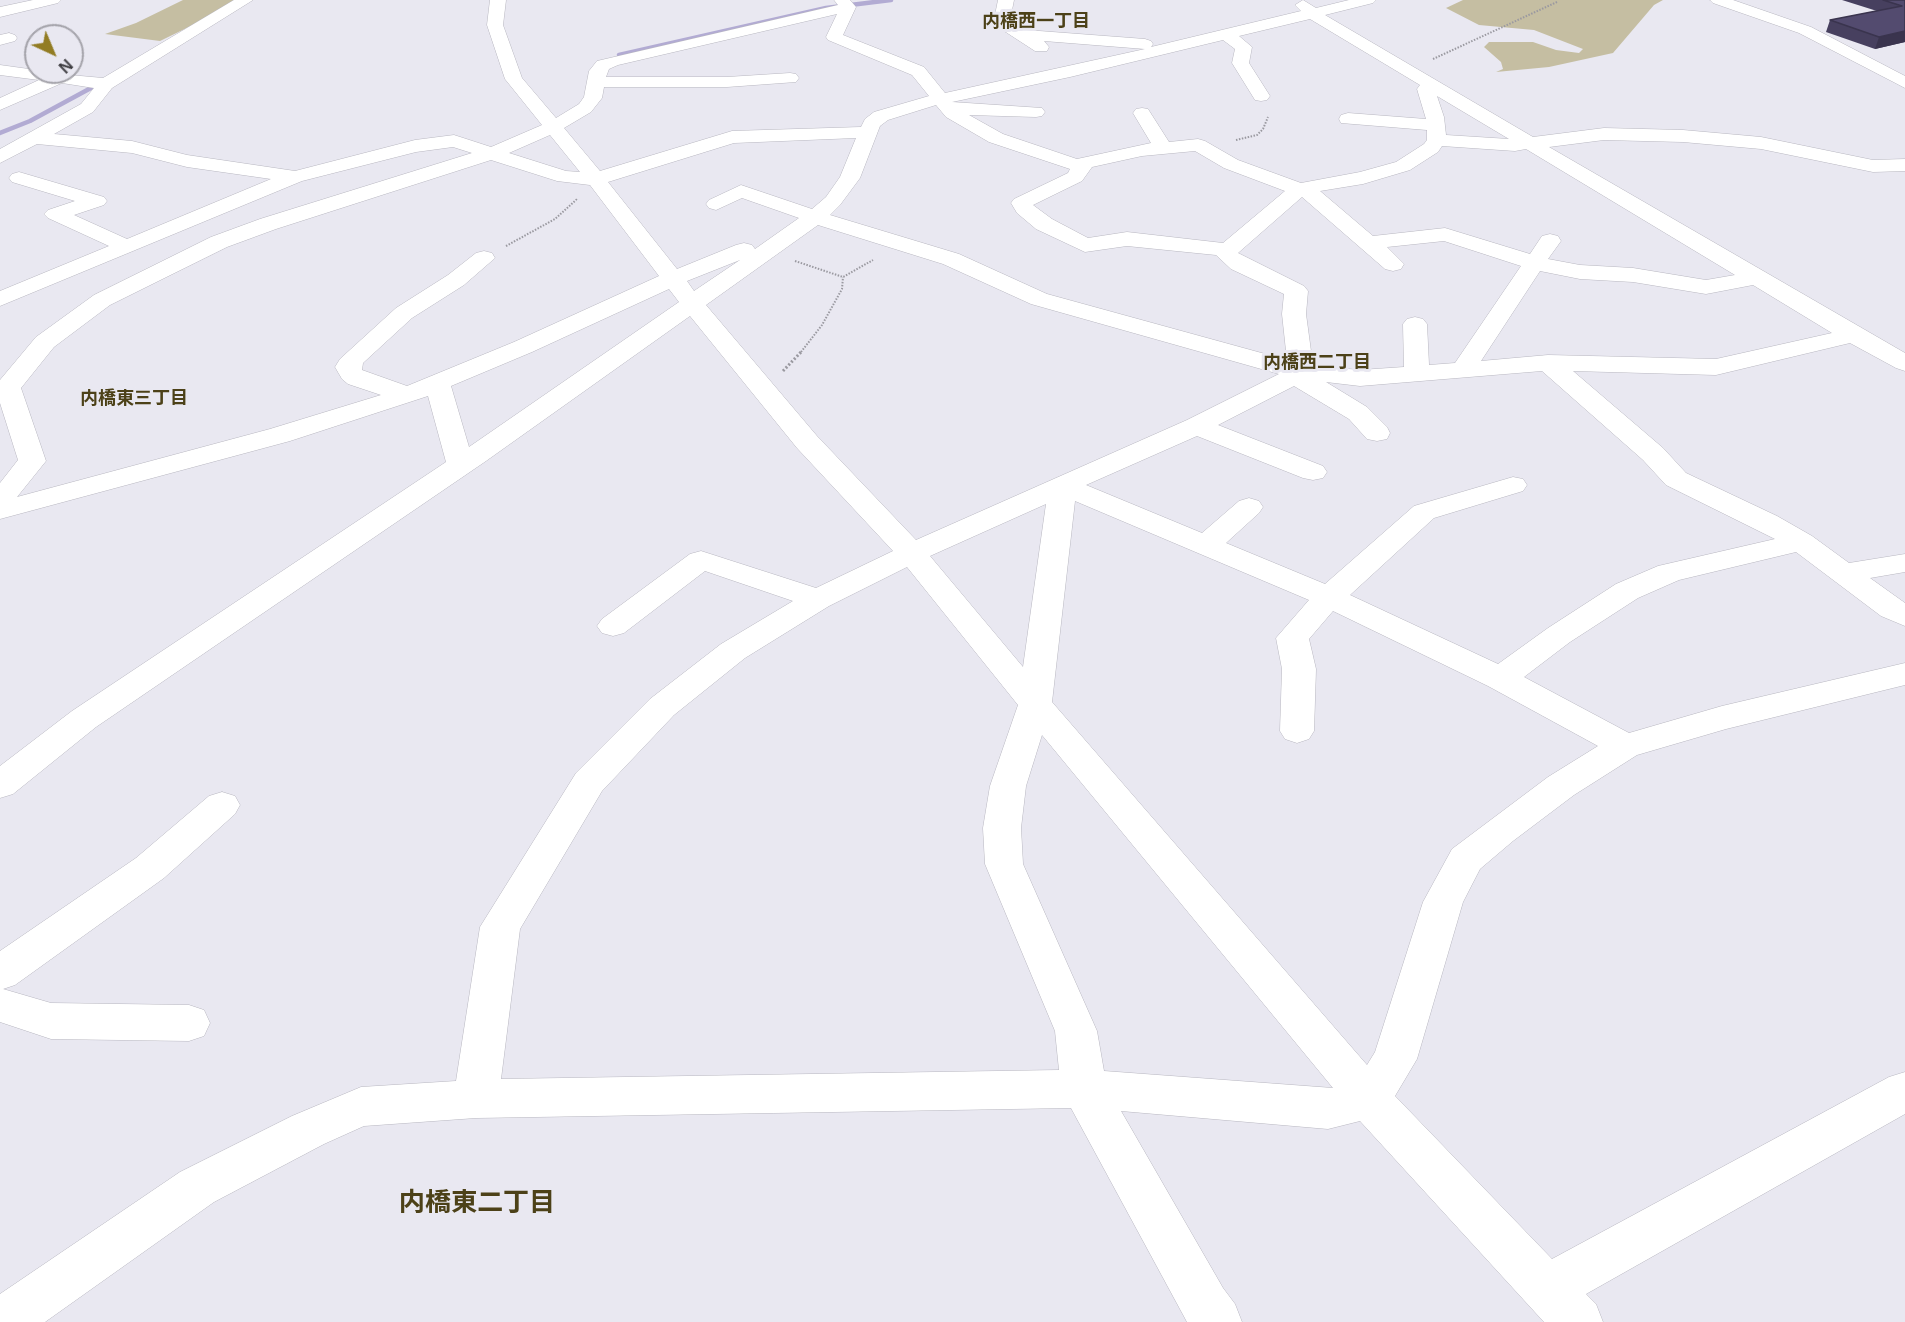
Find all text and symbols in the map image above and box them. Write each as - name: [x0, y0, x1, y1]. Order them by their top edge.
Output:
- district label: 内橋西一丁目: [982, 11, 1090, 33]
- north arrow: [24, 24, 84, 84]
- text: N: [55, 56, 76, 76]
- district label: 内橋西二丁目: [1263, 352, 1371, 374]
- district label: 内橋東三丁目: [80, 388, 188, 410]
- district label: 内橋東二丁目: [399, 1188, 555, 1220]

